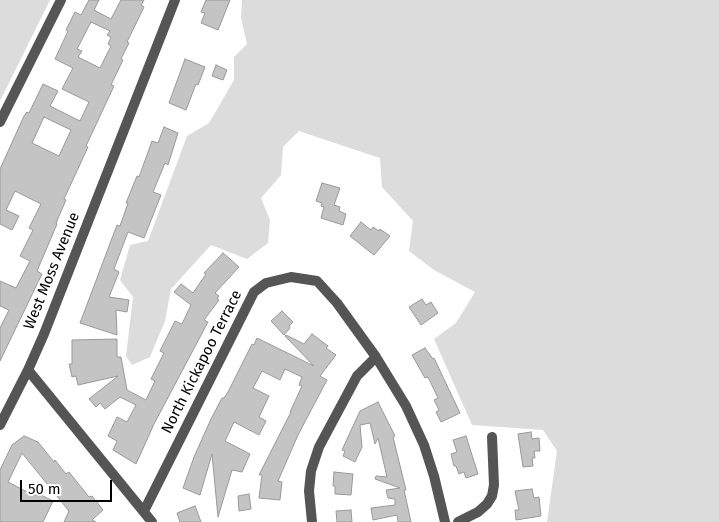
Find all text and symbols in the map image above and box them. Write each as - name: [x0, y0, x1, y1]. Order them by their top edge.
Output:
- street label: West Moss Avenue: [20, 210, 84, 332]
- street label: North Kickapoo Terrace: [158, 287, 246, 437]
- scale bar: [22, 470, 115, 502]
- text: 50 m: [28, 480, 61, 498]

